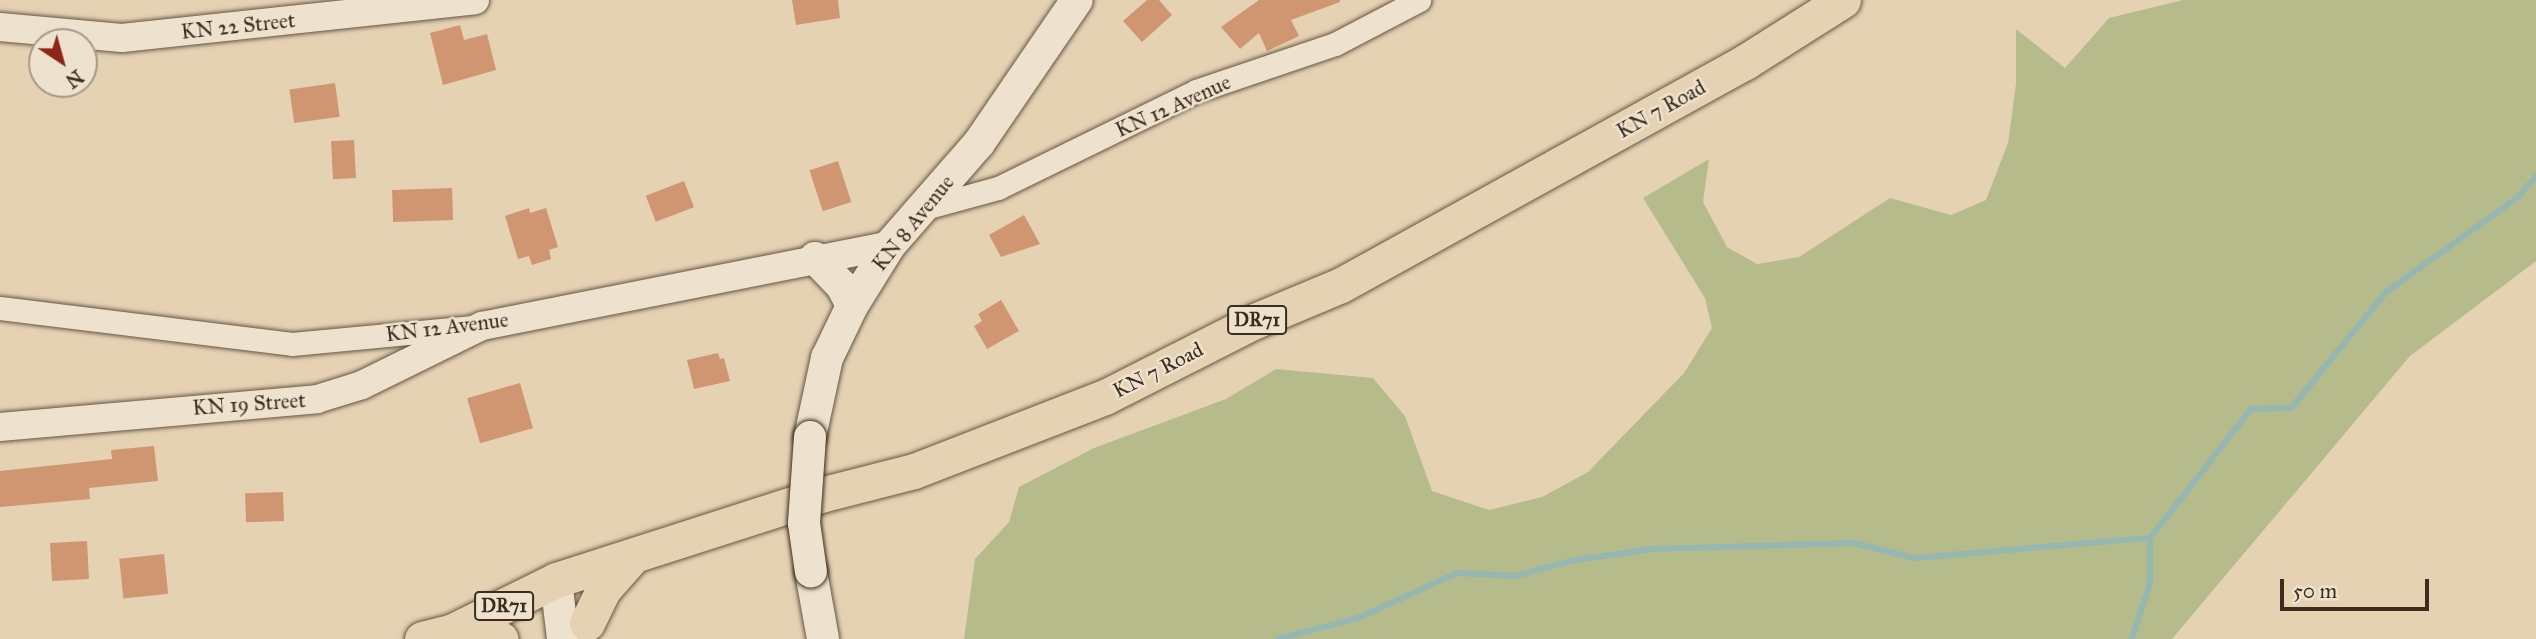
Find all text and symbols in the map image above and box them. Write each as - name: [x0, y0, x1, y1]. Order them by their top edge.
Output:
- street label: KN 22 Street: [180, 7, 296, 45]
- north arrow: [28, 28, 98, 98]
- text: N: [61, 65, 88, 93]
- street label: KN 12 Avenue: [1111, 69, 1235, 143]
- street label: KN 7 Road: [1612, 74, 1710, 144]
- street label: KN 8 Avenue: [867, 170, 959, 276]
- road number: DR71: [1226, 304, 1288, 336]
- street label: KN 12 Avenue: [384, 307, 510, 347]
- street label: KN 7 Road: [1109, 337, 1207, 403]
- street label: KN 19 Street: [192, 387, 306, 421]
- scale bar: [2284, 566, 2433, 610]
- text: 50 m: [2293, 578, 2337, 604]
- road number: DR71: [472, 590, 536, 622]

